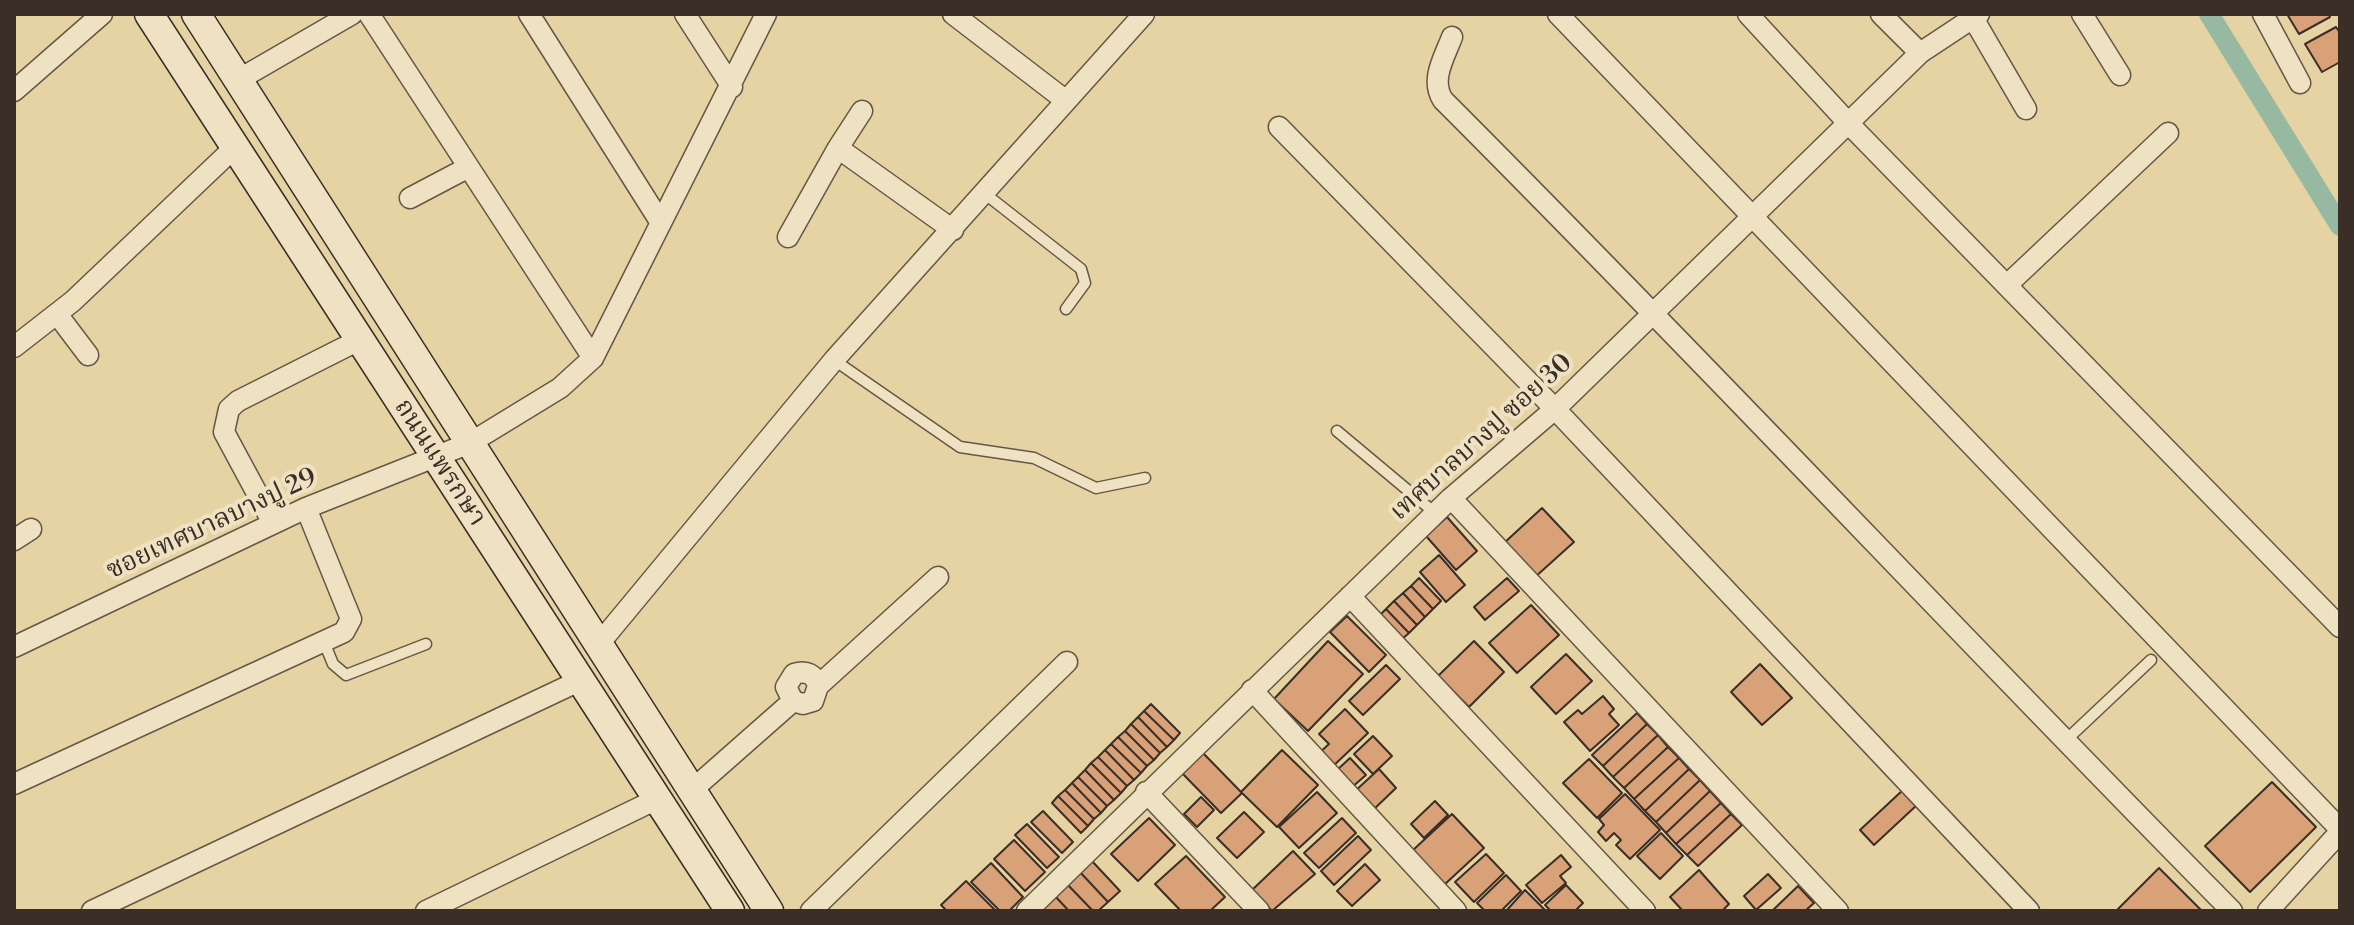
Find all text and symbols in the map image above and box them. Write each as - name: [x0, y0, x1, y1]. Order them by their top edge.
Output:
- street label: เทศบาลบางปู ซอย 30: [1384, 348, 1580, 528]
- street label: ถนนแพรกษา: [386, 394, 492, 532]
- street label: ซอยเทศบาลบางปู 29: [102, 463, 322, 587]

